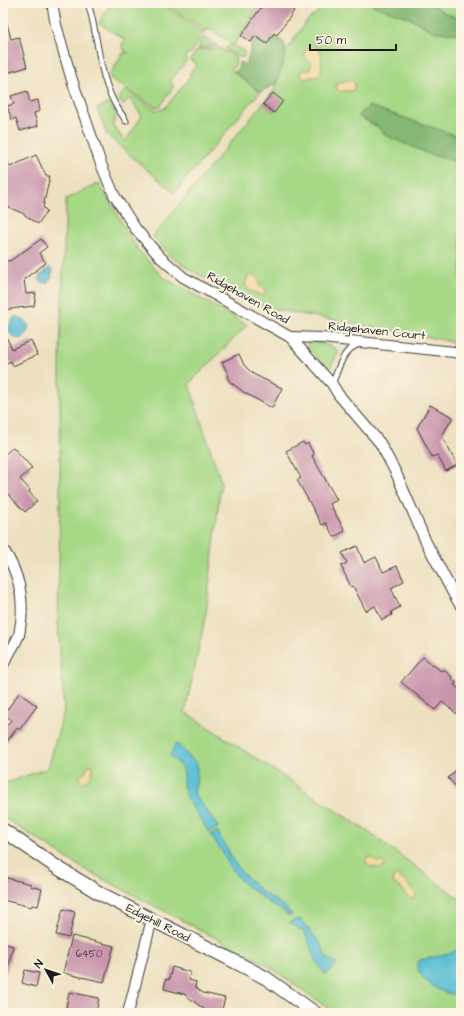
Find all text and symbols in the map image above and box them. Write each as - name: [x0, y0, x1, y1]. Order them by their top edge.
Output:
- scale bar: [310, 26, 396, 52]
- text: 50 m: [316, 32, 347, 49]
- street label: Ridgehaven Road: [203, 268, 292, 329]
- street label: Ridgehaven Court: [327, 317, 427, 346]
- street label: Edgehill Road: [123, 900, 193, 947]
- house number: 6450: [76, 947, 102, 961]
- north arrow: [26, 950, 66, 990]
- text: N: [31, 956, 47, 971]

